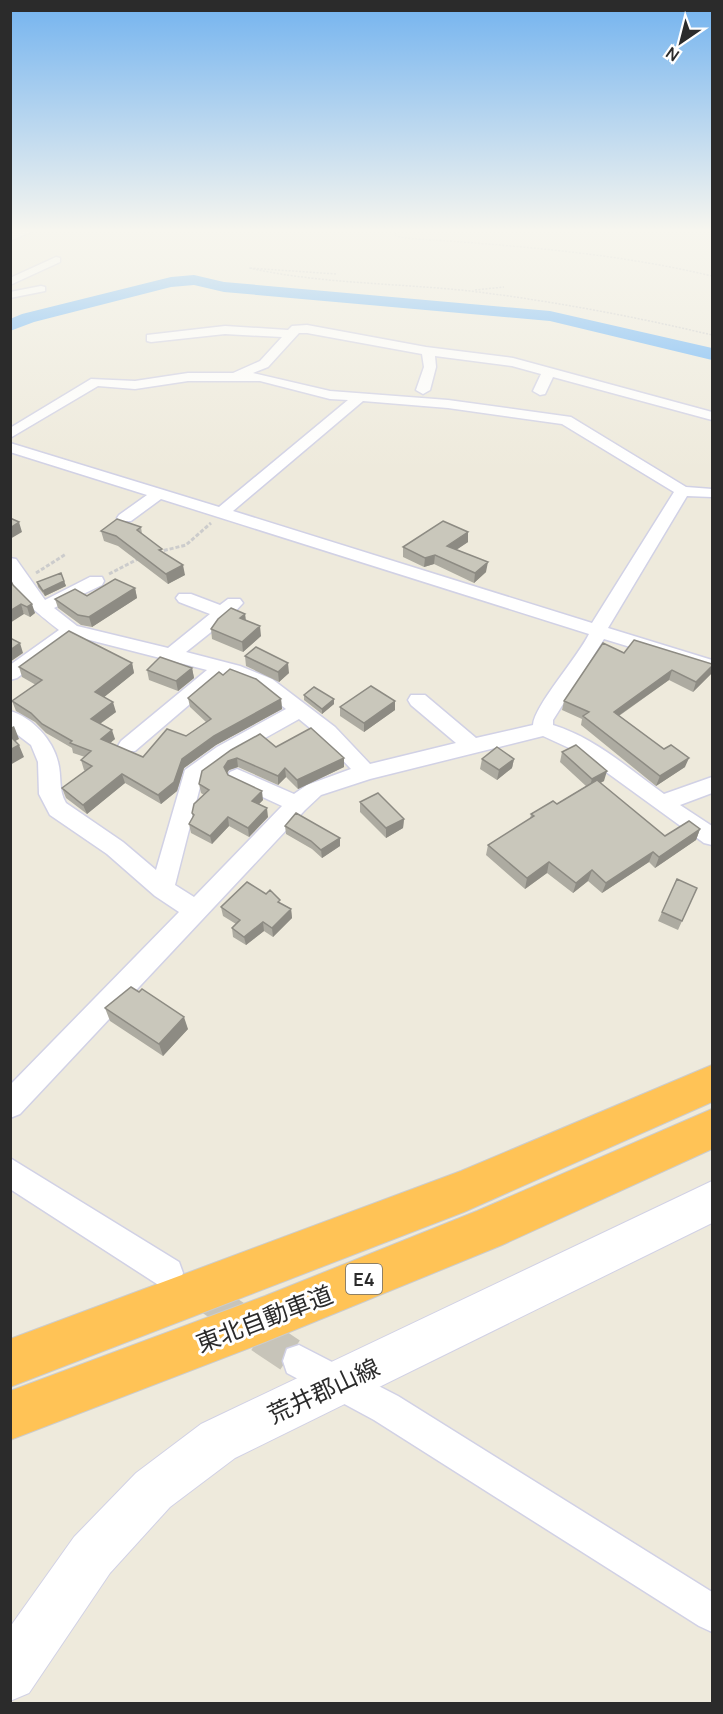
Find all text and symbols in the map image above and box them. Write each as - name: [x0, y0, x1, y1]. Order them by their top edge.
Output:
- north arrow: [651, 12, 711, 72]
- text: N: [661, 42, 683, 67]
- road number: E4: [346, 1264, 382, 1294]
- street label: 東北自動車道: [191, 1277, 337, 1359]
- street label: 荒井郡山線: [262, 1350, 384, 1430]

